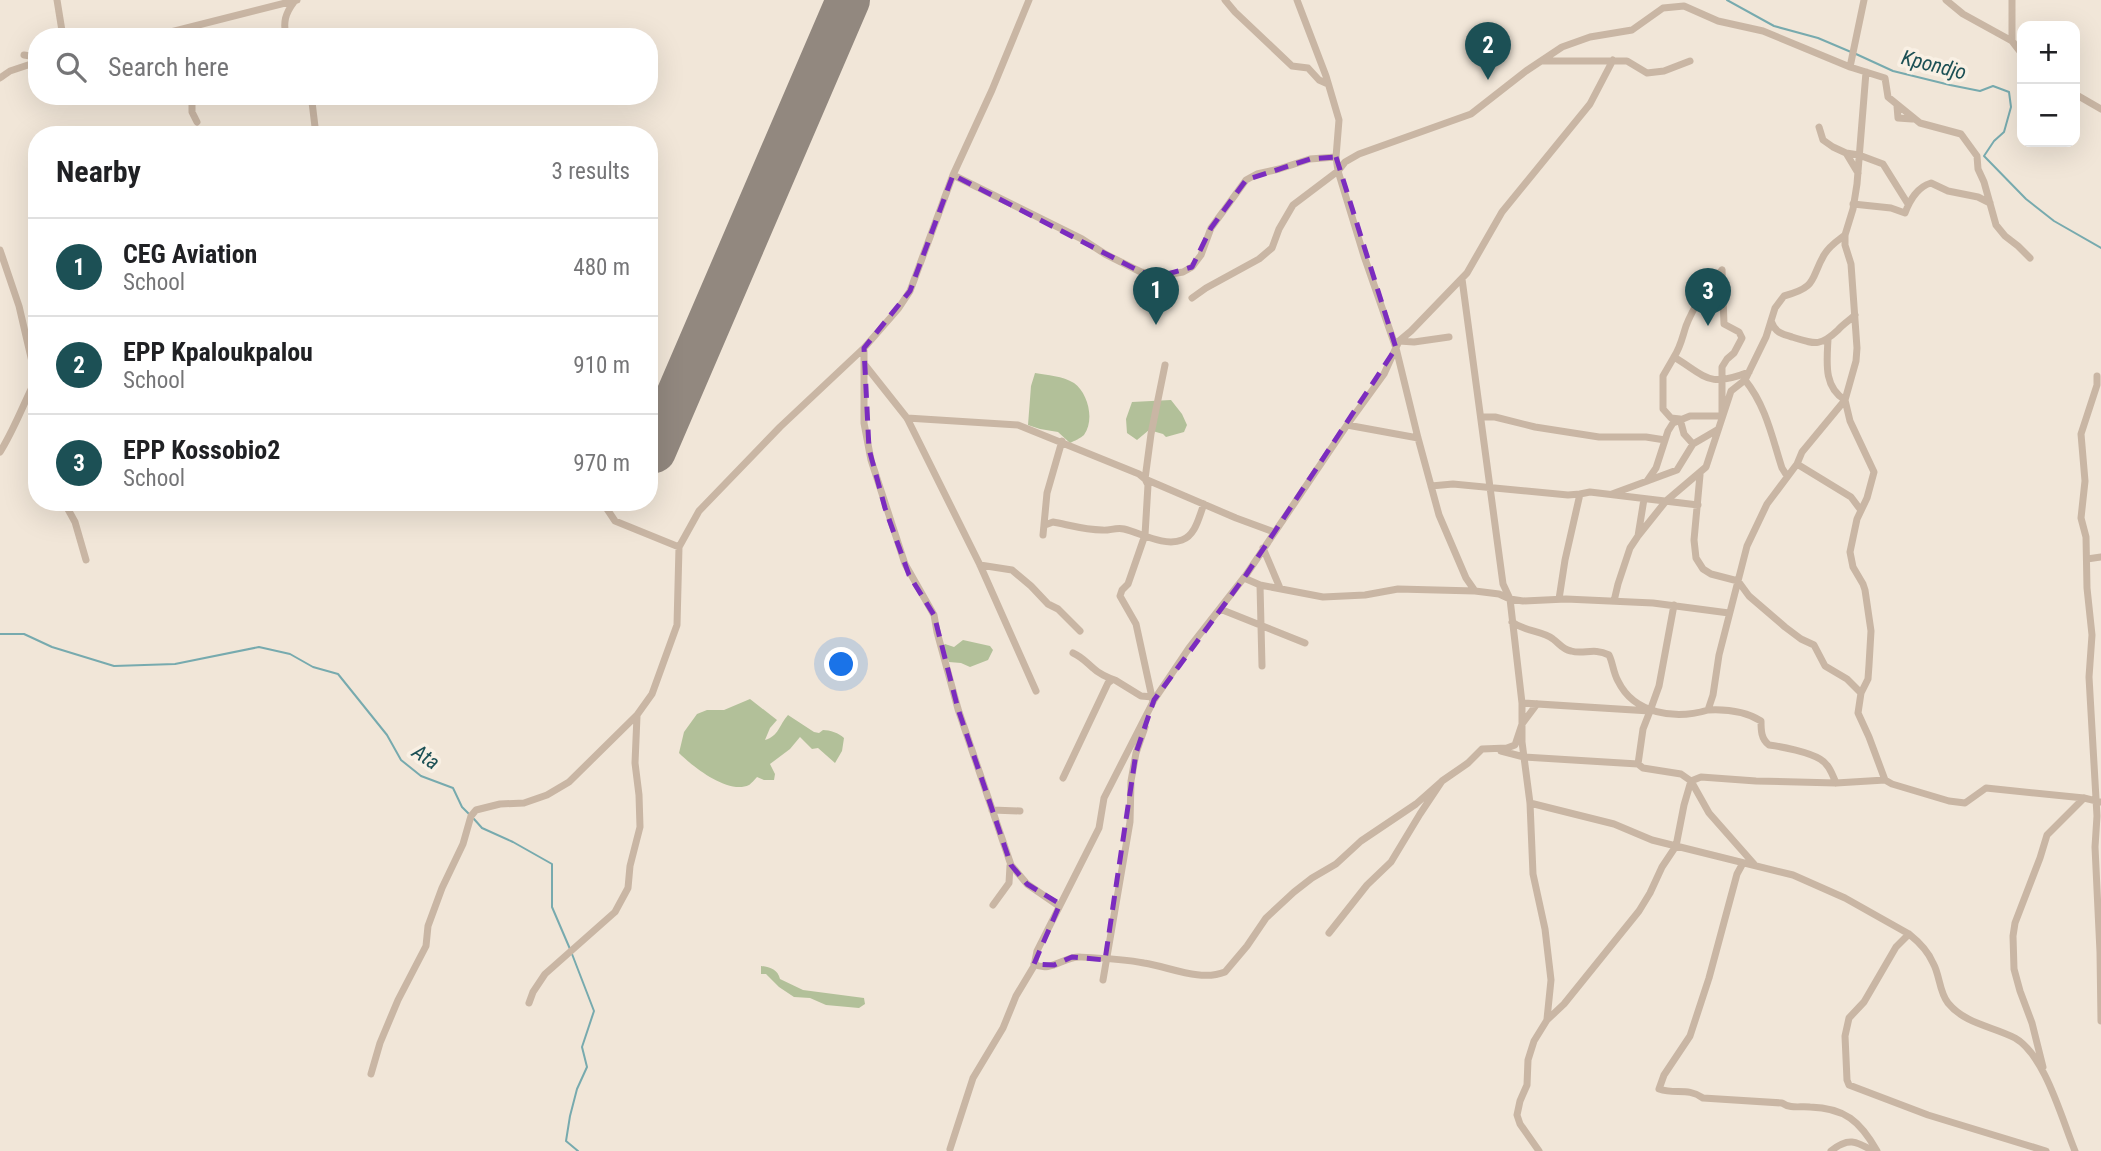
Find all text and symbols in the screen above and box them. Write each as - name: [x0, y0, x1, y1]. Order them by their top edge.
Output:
- map controls: [2017, 21, 2080, 147]
- button: +: [2017, 21, 2080, 84]
- pin: 2: [1465, 22, 1511, 80]
- search box: [28, 28, 658, 105]
- water label: Kpondjo: [1899, 45, 1969, 85]
- icon: search: [52, 48, 90, 86]
- text: Search here: [108, 52, 229, 82]
- button: −: [2017, 84, 2080, 147]
- text: Nearby: [56, 154, 141, 189]
- text: 3 results: [552, 158, 630, 185]
- text: CEG Aviation: [123, 239, 257, 269]
- text: 1: [73, 254, 85, 281]
- text: 480 m: [573, 254, 630, 281]
- pin: 1: [1133, 267, 1179, 325]
- pin: 3: [1685, 268, 1731, 326]
- text: School: [123, 269, 185, 296]
- text: EPP Kpaloukpalou: [123, 337, 313, 367]
- text: 2: [73, 352, 85, 379]
- text: 910 m: [573, 352, 630, 379]
- text: School: [123, 367, 185, 394]
- text: EPP Kossobio2: [123, 435, 280, 465]
- text: 3: [73, 450, 85, 477]
- text: 970 m: [573, 450, 630, 477]
- text: School: [123, 465, 185, 492]
- your location: [824, 647, 858, 681]
- water label: Ata: [407, 739, 444, 775]

